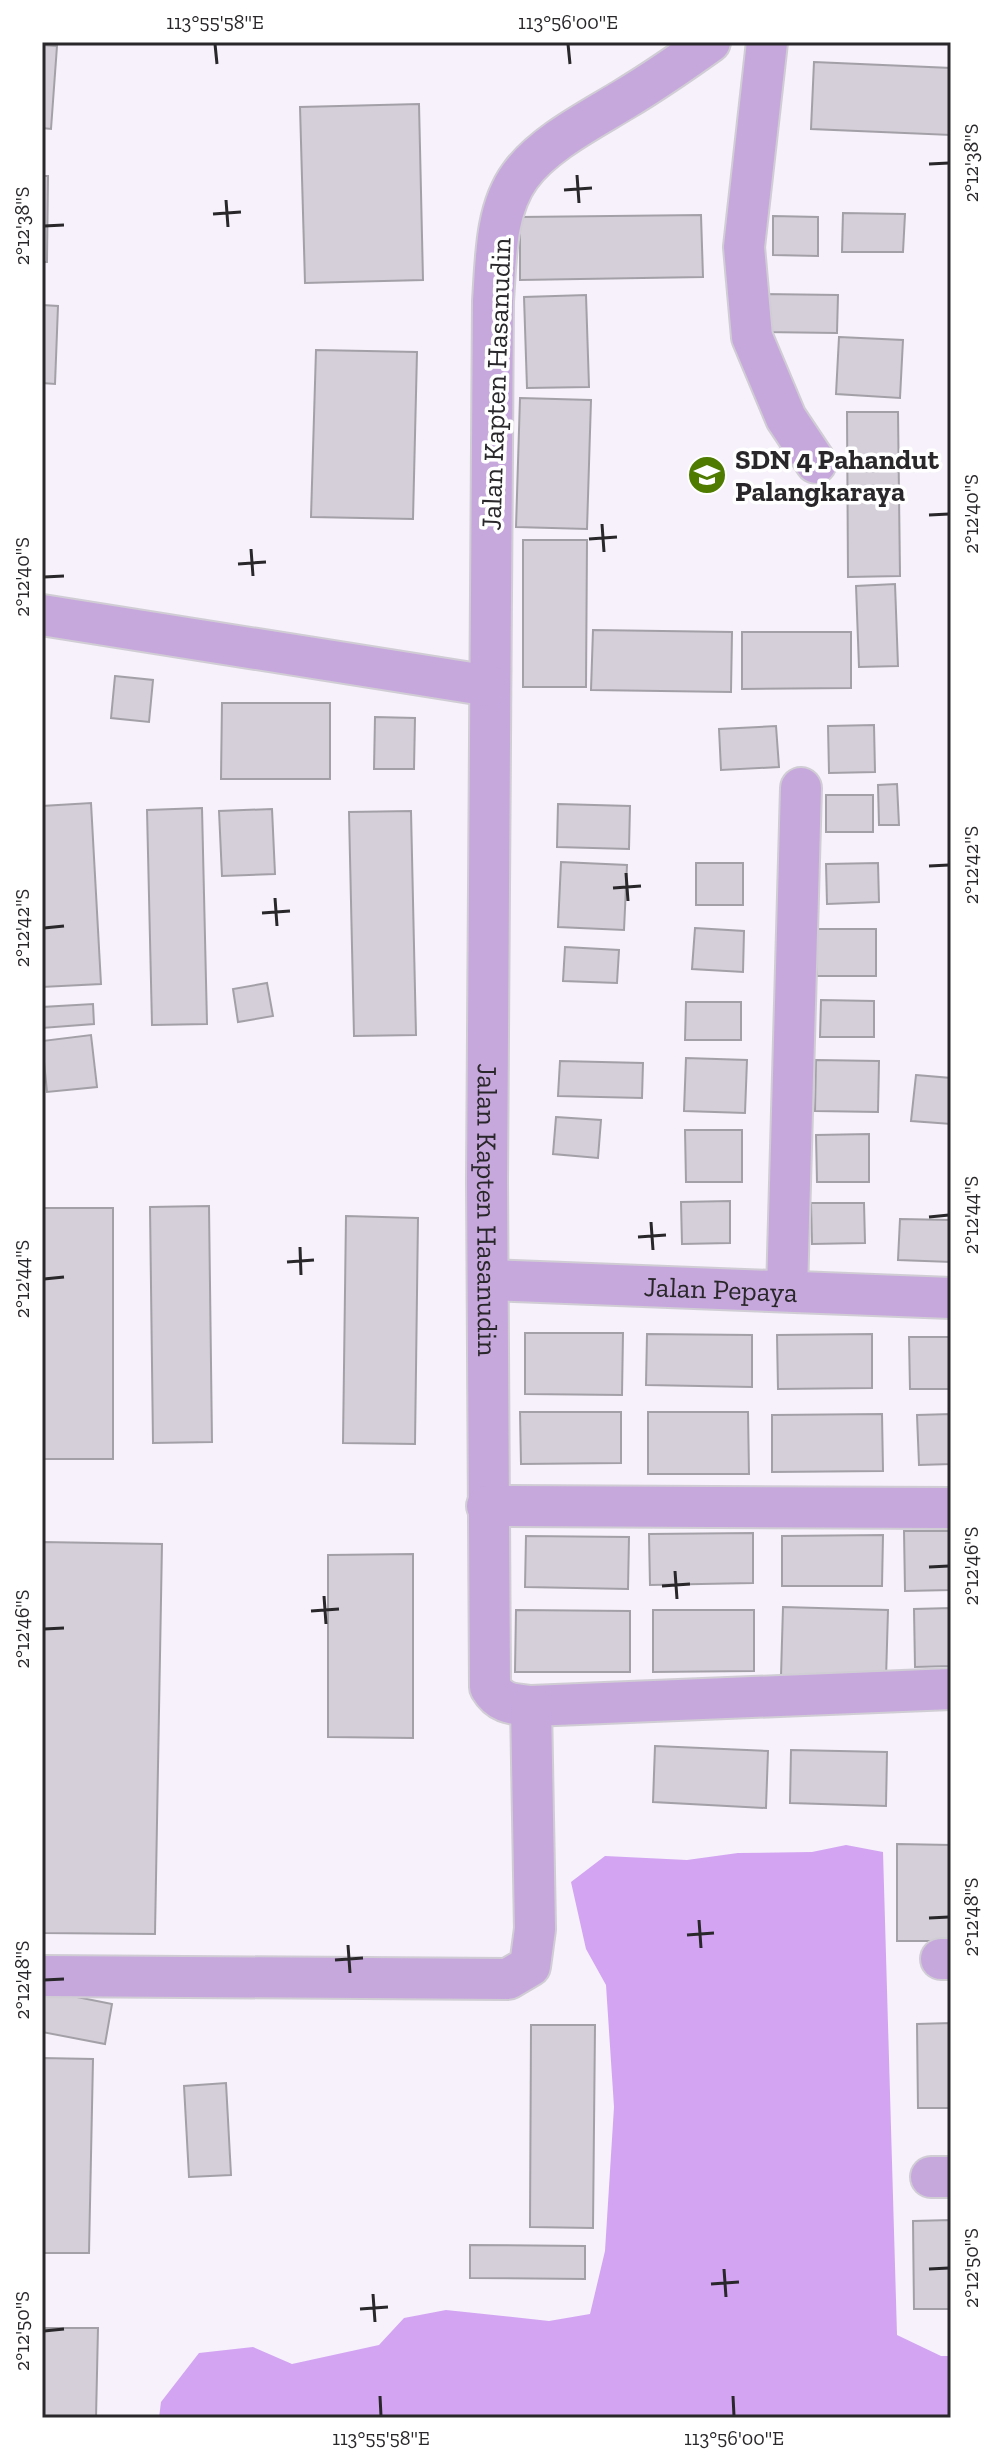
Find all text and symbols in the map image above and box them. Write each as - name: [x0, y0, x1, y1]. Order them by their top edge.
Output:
- text: 113°55'58"E: [166, 10, 264, 34]
- text: 113°56'00"E: [518, 10, 618, 34]
- text: 2°12'38"S: [959, 124, 983, 202]
- text: 2°12'38"S: [10, 187, 34, 265]
- street label: Jalan Kapten Hasanudin: [474, 237, 518, 531]
- place label: SDN 4 Pahandut Palangkaraya: [735, 443, 940, 508]
- school or university icon: SDN 4 Pahandut Palangkaraya: [686, 454, 728, 496]
- text: 2°12'40"S: [959, 474, 983, 554]
- text: 2°12'40"S: [10, 537, 34, 617]
- text: 2°12'42"S: [959, 826, 983, 904]
- text: 2°12'42"S: [10, 889, 34, 967]
- street label: Jalan Kapten Hasanudin: [470, 1063, 505, 1357]
- text: 2°12'44"S: [959, 1176, 983, 1254]
- text: 2°12'44"S: [10, 1240, 34, 1318]
- street label: Jalan Pepaya: [643, 1270, 799, 1309]
- text: 2°12'46"S: [959, 1527, 983, 1605]
- text: 2°12'46"S: [10, 1590, 34, 1668]
- text: 2°12'48"S: [959, 1878, 983, 1956]
- text: 2°12'48"S: [10, 1941, 34, 2019]
- text: 2°12'50"S: [959, 2228, 983, 2308]
- text: 2°12'50"S: [10, 2291, 34, 2371]
- text: 113°55'58"E: [332, 2426, 430, 2450]
- text: 113°56'00"E: [684, 2426, 784, 2450]

